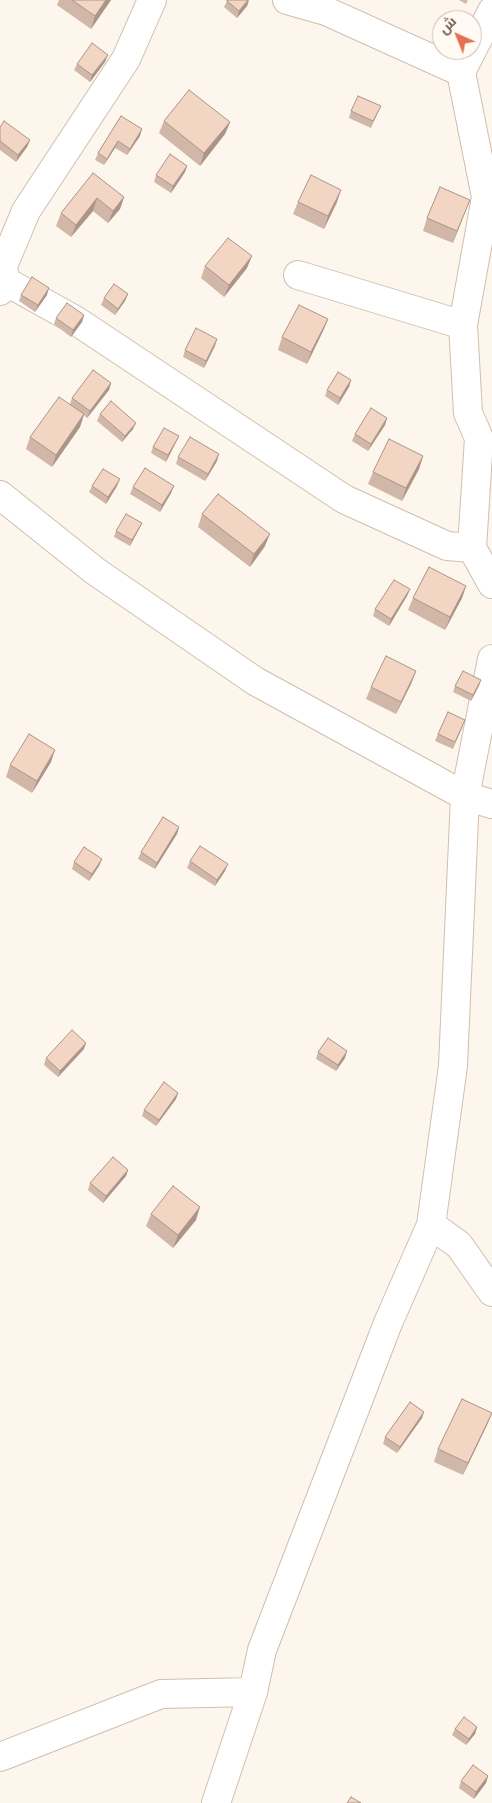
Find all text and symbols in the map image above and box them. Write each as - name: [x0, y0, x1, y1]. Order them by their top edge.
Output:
- north arrow: [432, 10, 482, 60]
- text: ش: [435, 12, 460, 38]

